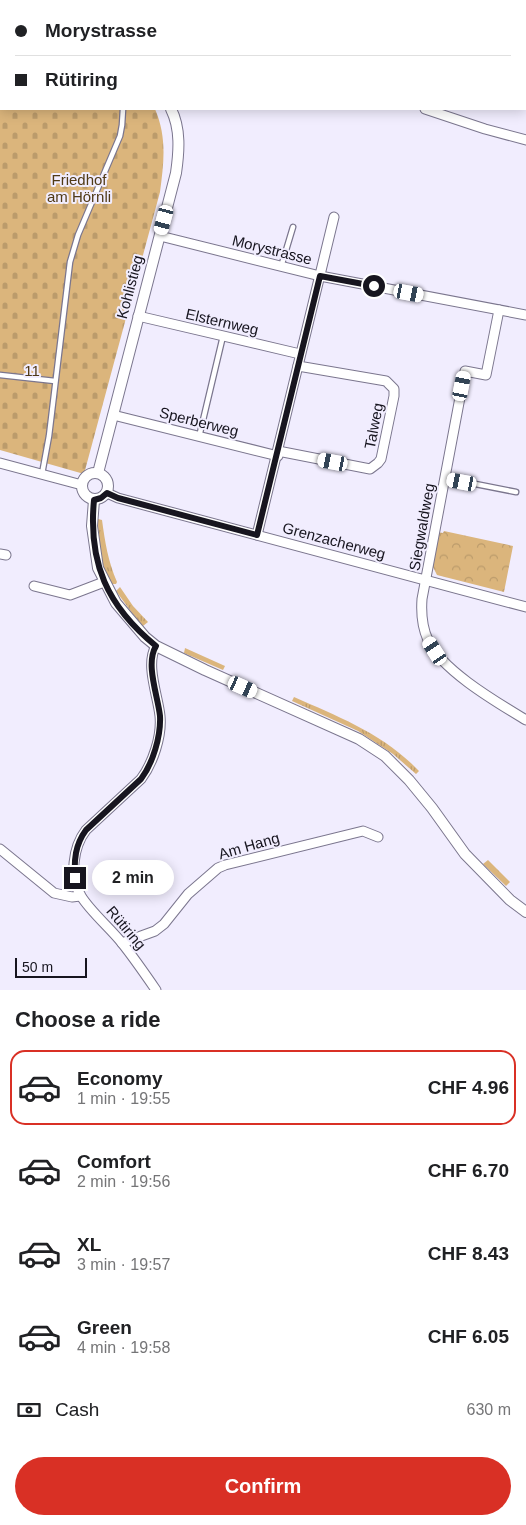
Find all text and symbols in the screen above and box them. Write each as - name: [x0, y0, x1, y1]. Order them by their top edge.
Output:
- text: Morystrasse: [45, 20, 157, 41]
- text: Rütiring: [45, 69, 118, 90]
- park label: Friedhof am Hörnli: [47, 171, 111, 205]
- car: [152, 204, 175, 236]
- street label: Morystrasse: [230, 231, 314, 268]
- street label: Kohlistieg: [113, 253, 146, 320]
- route start: [363, 275, 385, 297]
- car: [392, 283, 425, 303]
- street label: Elsternweg: [184, 305, 260, 338]
- park label: 11: [24, 362, 40, 379]
- car: [451, 370, 472, 402]
- street label: Talweg: [361, 401, 386, 450]
- street label: Sperberweg: [158, 403, 240, 440]
- car: [316, 452, 349, 472]
- car: [445, 472, 478, 492]
- street label: Siegwaldweg: [405, 482, 438, 572]
- street label: Grenzacherweg: [281, 519, 387, 562]
- car: [420, 634, 449, 668]
- car: [226, 674, 259, 700]
- street label: Am Hang: [216, 829, 281, 862]
- callout: 2 min: [92, 860, 175, 896]
- route end: [64, 867, 86, 889]
- text: 2 min: [112, 869, 154, 886]
- street label: Rütiring: [103, 902, 150, 953]
- scale bar: [15, 955, 88, 978]
- text: 50 m: [22, 959, 53, 975]
- text: Choose a ride: [15, 1007, 160, 1032]
- icon: car: [17, 1065, 62, 1110]
- text: Economy: [77, 1068, 163, 1089]
- text: CHF 4.96: [428, 1077, 509, 1098]
- text: 1 min · 19:55: [77, 1090, 170, 1107]
- icon: car: [17, 1148, 62, 1193]
- text: Comfort: [77, 1151, 151, 1172]
- text: CHF 6.70: [428, 1160, 509, 1181]
- text: 2 min · 19:56: [77, 1173, 170, 1190]
- icon: car: [17, 1231, 62, 1276]
- text: XL: [77, 1234, 101, 1255]
- text: CHF 8.43: [428, 1243, 509, 1264]
- text: 3 min · 19:57: [77, 1256, 170, 1273]
- icon: car: [17, 1314, 62, 1359]
- text: Green: [77, 1317, 132, 1338]
- text: CHF 6.05: [428, 1326, 509, 1347]
- text: 4 min · 19:58: [77, 1339, 170, 1356]
- icon: cash: [15, 1396, 43, 1424]
- text: Cash: [55, 1399, 99, 1420]
- text: 630 m: [467, 1401, 511, 1418]
- button: Confirm: [15, 1457, 511, 1515]

